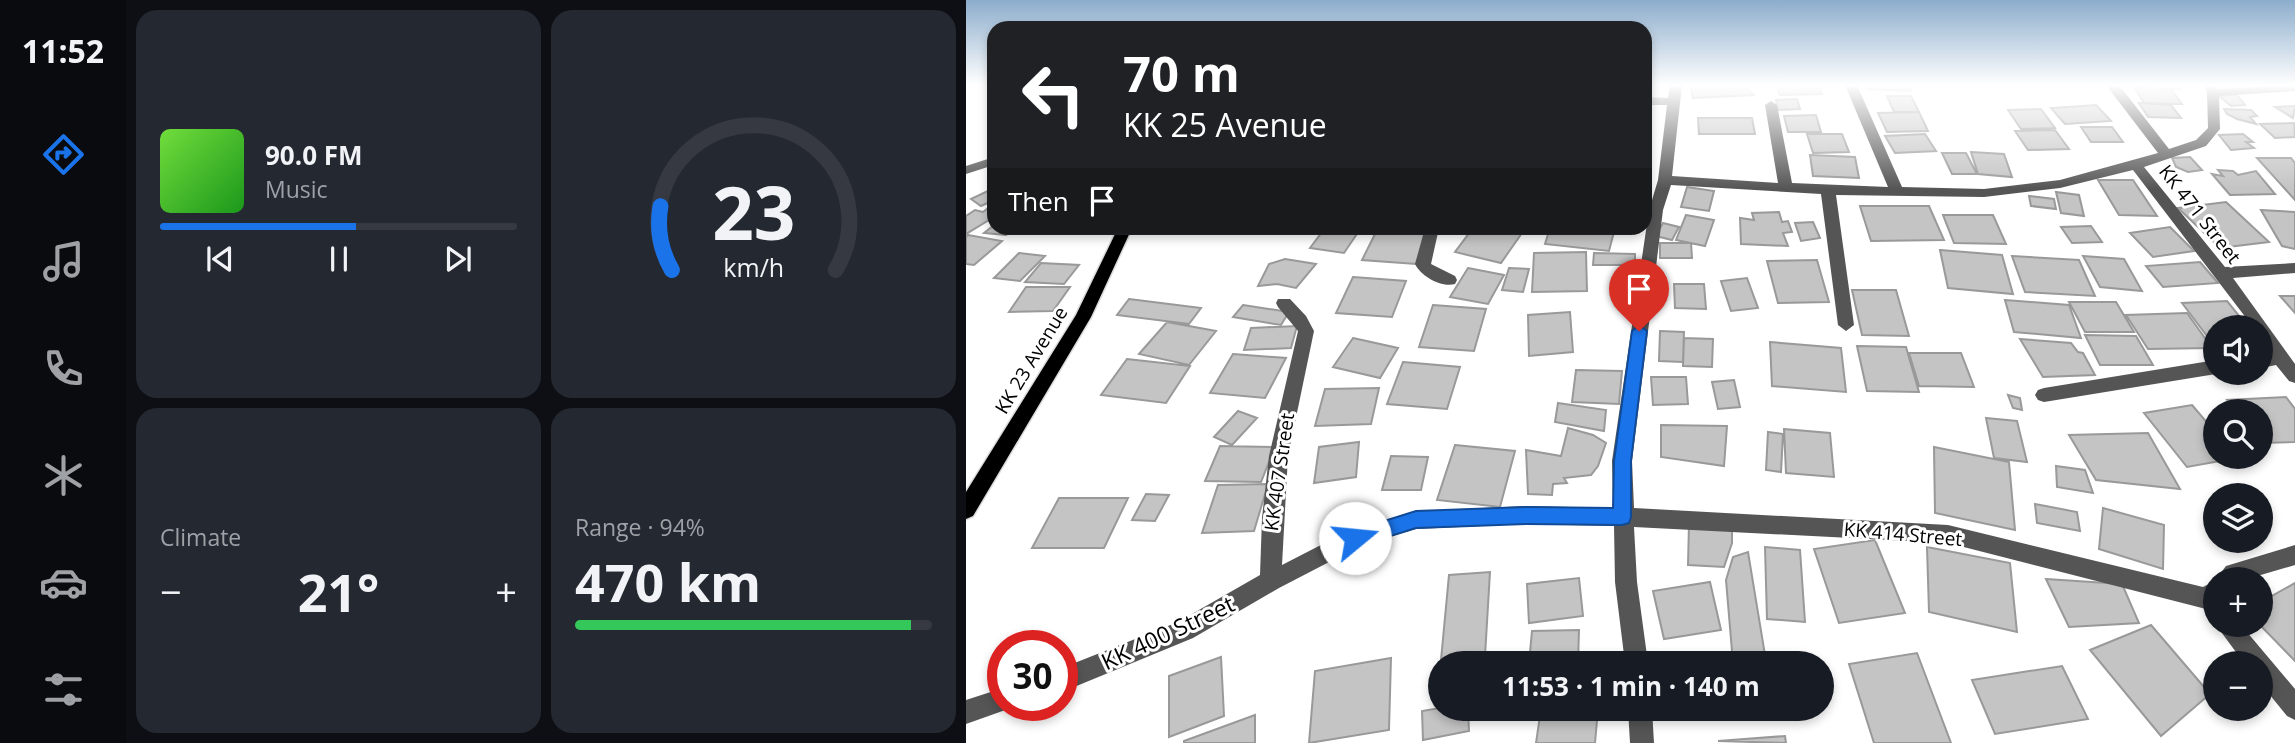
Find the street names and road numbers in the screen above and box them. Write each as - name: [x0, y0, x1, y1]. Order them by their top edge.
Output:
- street label: KK 471 Street: [2153, 159, 2247, 269]
- street label: KK 23 Avenue: [989, 301, 1073, 419]
- street label: KK 407 Street: [1258, 411, 1300, 533]
- street label: KK 414 Street: [1843, 516, 1964, 552]
- street label: KK 400 Street: [1096, 587, 1240, 677]

